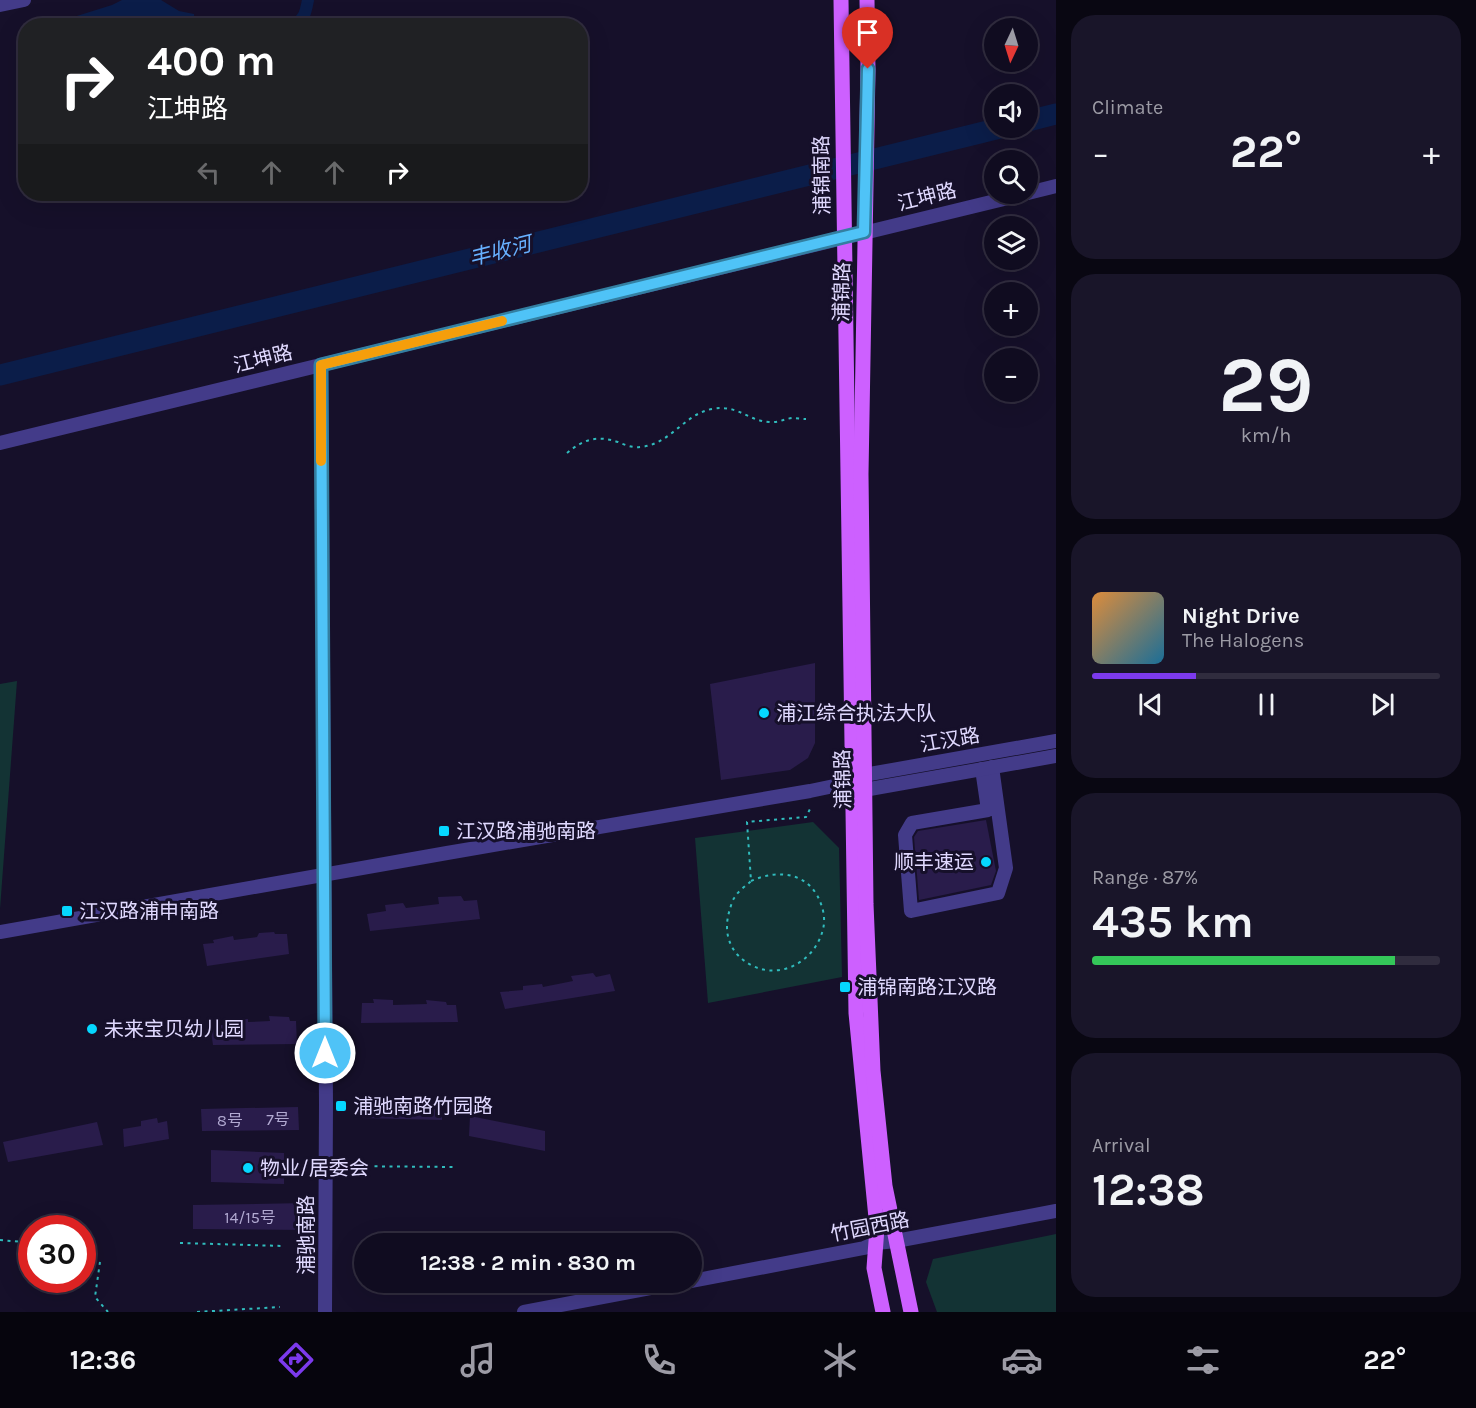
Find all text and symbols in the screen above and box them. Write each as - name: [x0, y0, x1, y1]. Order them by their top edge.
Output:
- pin: [842, 7, 893, 69]
- icon: arrive: [851, 16, 884, 49]
- north arrow: [984, 18, 1038, 72]
- map controls: [984, 18, 1038, 402]
- text: 400 m: [147, 36, 276, 86]
- icon: right: [48, 42, 126, 120]
- button: sound: [984, 84, 1038, 138]
- text: 江坤路: [147, 93, 228, 125]
- text: Climate: [1092, 96, 1163, 119]
- text: 22°: [1230, 126, 1302, 178]
- text: −: [1092, 134, 1109, 172]
- text: +: [1423, 134, 1440, 172]
- street label: 浦锦南路: [810, 135, 834, 215]
- button: search: [984, 150, 1038, 204]
- icon: left: [192, 156, 225, 189]
- icon: ahead: [255, 156, 288, 189]
- icon: ahead: [318, 156, 351, 189]
- icon: right: [381, 156, 414, 189]
- street label: 江坤路: [895, 179, 959, 215]
- button: layers: [984, 216, 1038, 270]
- water label: 丰收河: [467, 231, 537, 270]
- street label: 浦锦路: [830, 262, 854, 322]
- button: +: [984, 282, 1038, 336]
- text: 29: [1219, 339, 1313, 431]
- street label: 江坤路: [231, 341, 295, 377]
- button: −: [984, 348, 1038, 402]
- text: km/h: [1241, 424, 1291, 447]
- text: Night Drive: [1182, 603, 1300, 629]
- text: The Halogens: [1182, 629, 1304, 652]
- icon: previous: [1134, 688, 1167, 721]
- icon: pause: [1250, 688, 1283, 721]
- icon: next: [1366, 688, 1399, 721]
- place label: 浦江综合执法大队: [776, 702, 936, 725]
- marker: 浦江综合执法大队: [757, 706, 771, 720]
- street label: 江汉路: [918, 723, 982, 757]
- street label: 浦锦路: [831, 749, 855, 809]
- place label: 江汉路浦驰南路: [456, 820, 596, 843]
- marker: 江汉路浦驰南路: [437, 824, 451, 838]
- place label: 顺丰速运: [894, 851, 974, 874]
- marker: 顺丰速运: [979, 855, 993, 869]
- text: Range · 87%: [1092, 866, 1198, 889]
- text: 435 km: [1092, 896, 1254, 948]
- place label: 江汉路浦申南路: [79, 900, 219, 923]
- marker: 江汉路浦申南路: [60, 904, 74, 918]
- place label: 浦锦南路江汉路: [857, 976, 997, 999]
- marker: 浦锦南路江汉路: [838, 980, 852, 994]
- place label: 未来宝贝幼儿园: [104, 1018, 244, 1041]
- position arrow: [293, 1021, 357, 1085]
- marker: 未来宝贝幼儿园: [85, 1022, 99, 1036]
- place label: 浦驰南路竹园路: [353, 1095, 493, 1118]
- marker: 浦驰南路竹园路: [334, 1099, 348, 1113]
- house number: 7号: [266, 1110, 290, 1129]
- house number: 8号: [217, 1111, 243, 1130]
- text: Arrival: [1092, 1134, 1151, 1157]
- place label: 物业/居委会: [260, 1157, 369, 1180]
- marker: 物业/居委会: [241, 1161, 255, 1175]
- text: 12:38: [1092, 1164, 1204, 1216]
- street label: 浦驰南路: [295, 1195, 318, 1275]
- house number: 14/15号: [224, 1208, 276, 1227]
- street label: 竹园西路: [829, 1208, 911, 1246]
- speed limit sign: 30: [18, 1215, 96, 1293]
- text: 12:38 · 2 min · 830 m: [420, 1250, 636, 1276]
- icon: directions: [275, 1339, 317, 1381]
- icon: music: [457, 1339, 499, 1381]
- icon: phone: [638, 1339, 680, 1381]
- icon: climate: [819, 1339, 861, 1381]
- icon: car: [1001, 1339, 1043, 1381]
- icon: filters: [1182, 1339, 1224, 1381]
- text: 12:36: [70, 1344, 136, 1376]
- text: 22°: [1363, 1344, 1406, 1376]

